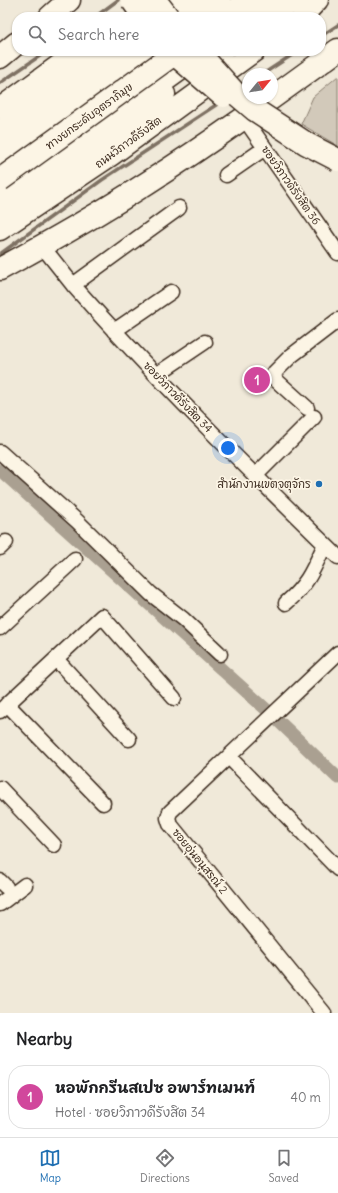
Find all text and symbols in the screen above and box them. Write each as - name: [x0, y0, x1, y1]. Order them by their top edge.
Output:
- search box: [12, 12, 326, 56]
- icon: search: [26, 23, 48, 45]
- text: Search here: [58, 25, 139, 44]
- north arrow: [242, 68, 278, 104]
- street label: ทางยกระดับอุตราภิมุข: [43, 80, 137, 154]
- street label: ถนนวิภาวดีรังสิต: [92, 113, 164, 171]
- street label: ซอยวิภาวดีรังสิต 36: [258, 143, 324, 227]
- street label: ซอยวิภาวดีรังสิต 34: [140, 358, 216, 436]
- pin: 1: [244, 365, 270, 395]
- your location: [218, 438, 238, 458]
- place label: สำนักงานเขตจตุจักร: [217, 477, 311, 493]
- marker: สำนักงานเขตจตุจักร: [314, 479, 324, 489]
- street label: ซอยอุ่นอนุสรณ์ 2: [168, 825, 231, 898]
- text: Nearby: [16, 1028, 72, 1050]
- text: หอพักกรีนสเปซ อพาร์ทเมนท์: [55, 1078, 255, 1097]
- text: 1: [27, 1089, 33, 1106]
- text: 40 m: [290, 1089, 321, 1106]
- text: Hotel · ซอยวิภาวดีรังสิต 34: [55, 1104, 205, 1121]
- tab: Map: [39, 1147, 61, 1185]
- tab: Directions: [140, 1147, 190, 1185]
- tab: Saved: [268, 1147, 299, 1185]

